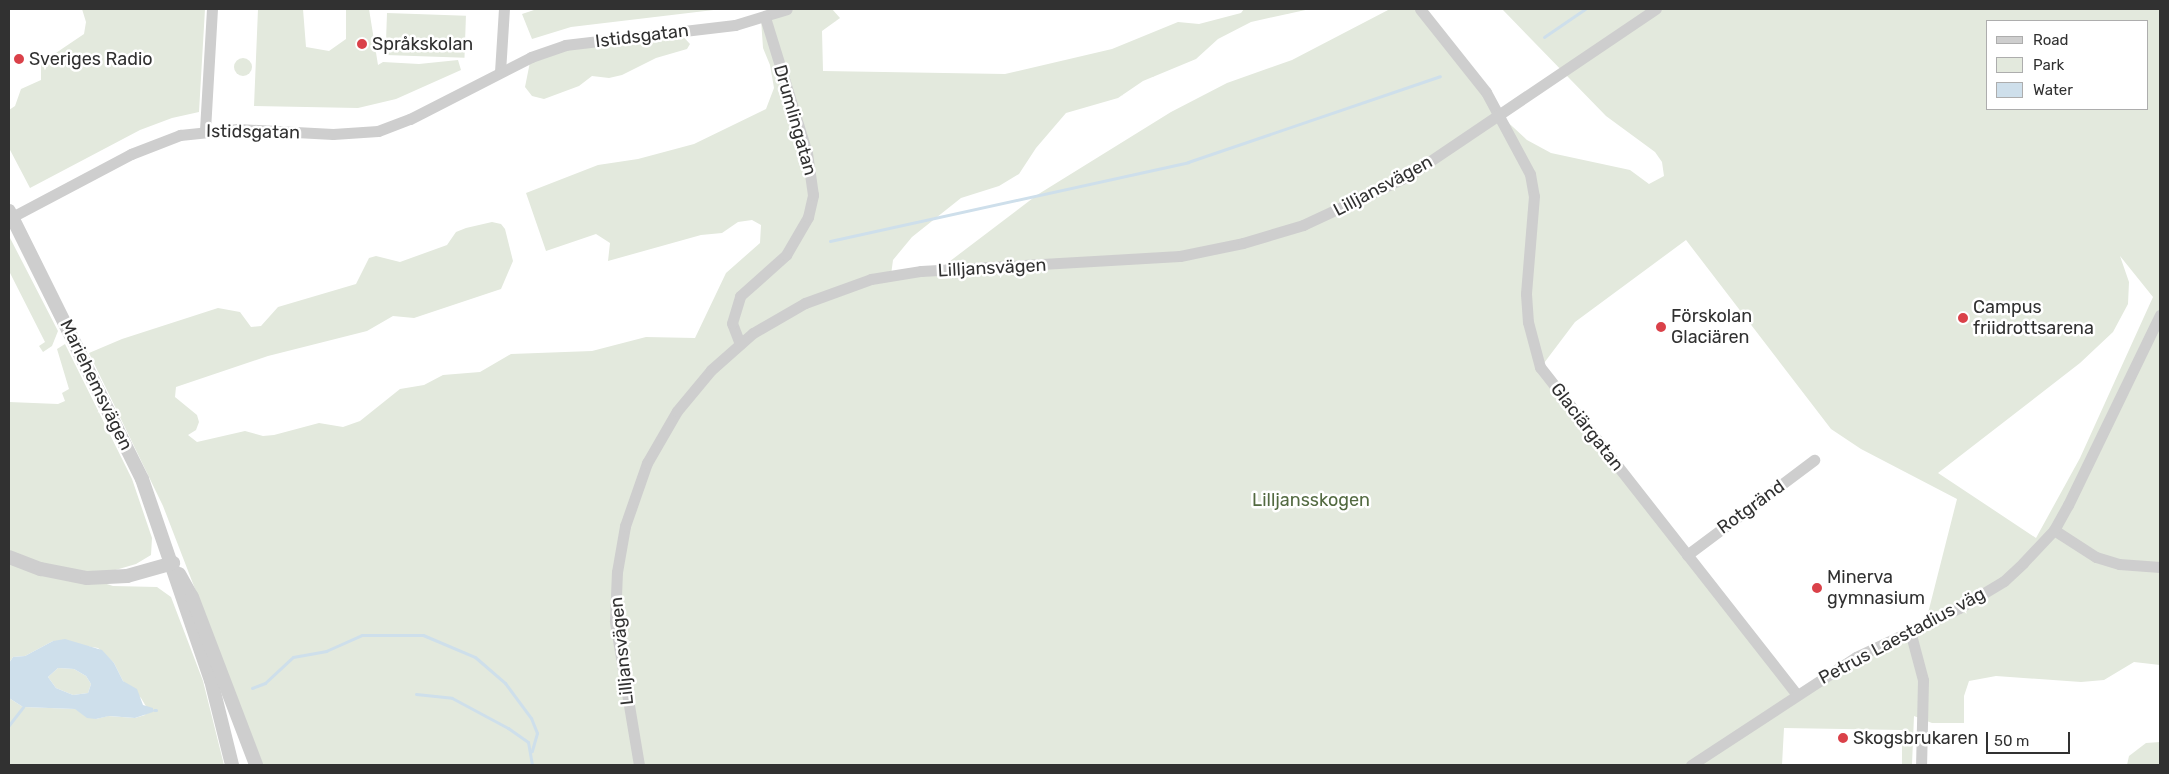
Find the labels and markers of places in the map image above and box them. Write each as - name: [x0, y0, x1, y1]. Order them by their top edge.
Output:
- place label: Språkskolan: [372, 33, 473, 55]
- marker: Språkskolan: [356, 38, 368, 50]
- place label: Sveriges Radio: [29, 48, 153, 70]
- marker: Sveriges Radio: [13, 53, 25, 65]
- place label: Campus friidrottsarena: [1973, 297, 2094, 340]
- place label: Förskolan Glaciären: [1671, 306, 1752, 348]
- marker: Campus friidrottsarena: [1957, 312, 1969, 324]
- marker: Förskolan Glaciären: [1655, 321, 1667, 333]
- place label: Minerva gymnasium: [1827, 567, 1925, 610]
- marker: Minerva gymnasium: [1811, 582, 1823, 594]
- place label: Skogsbrukaren: [1853, 727, 1978, 749]
- marker: Skogsbrukaren: [1837, 732, 1849, 744]

